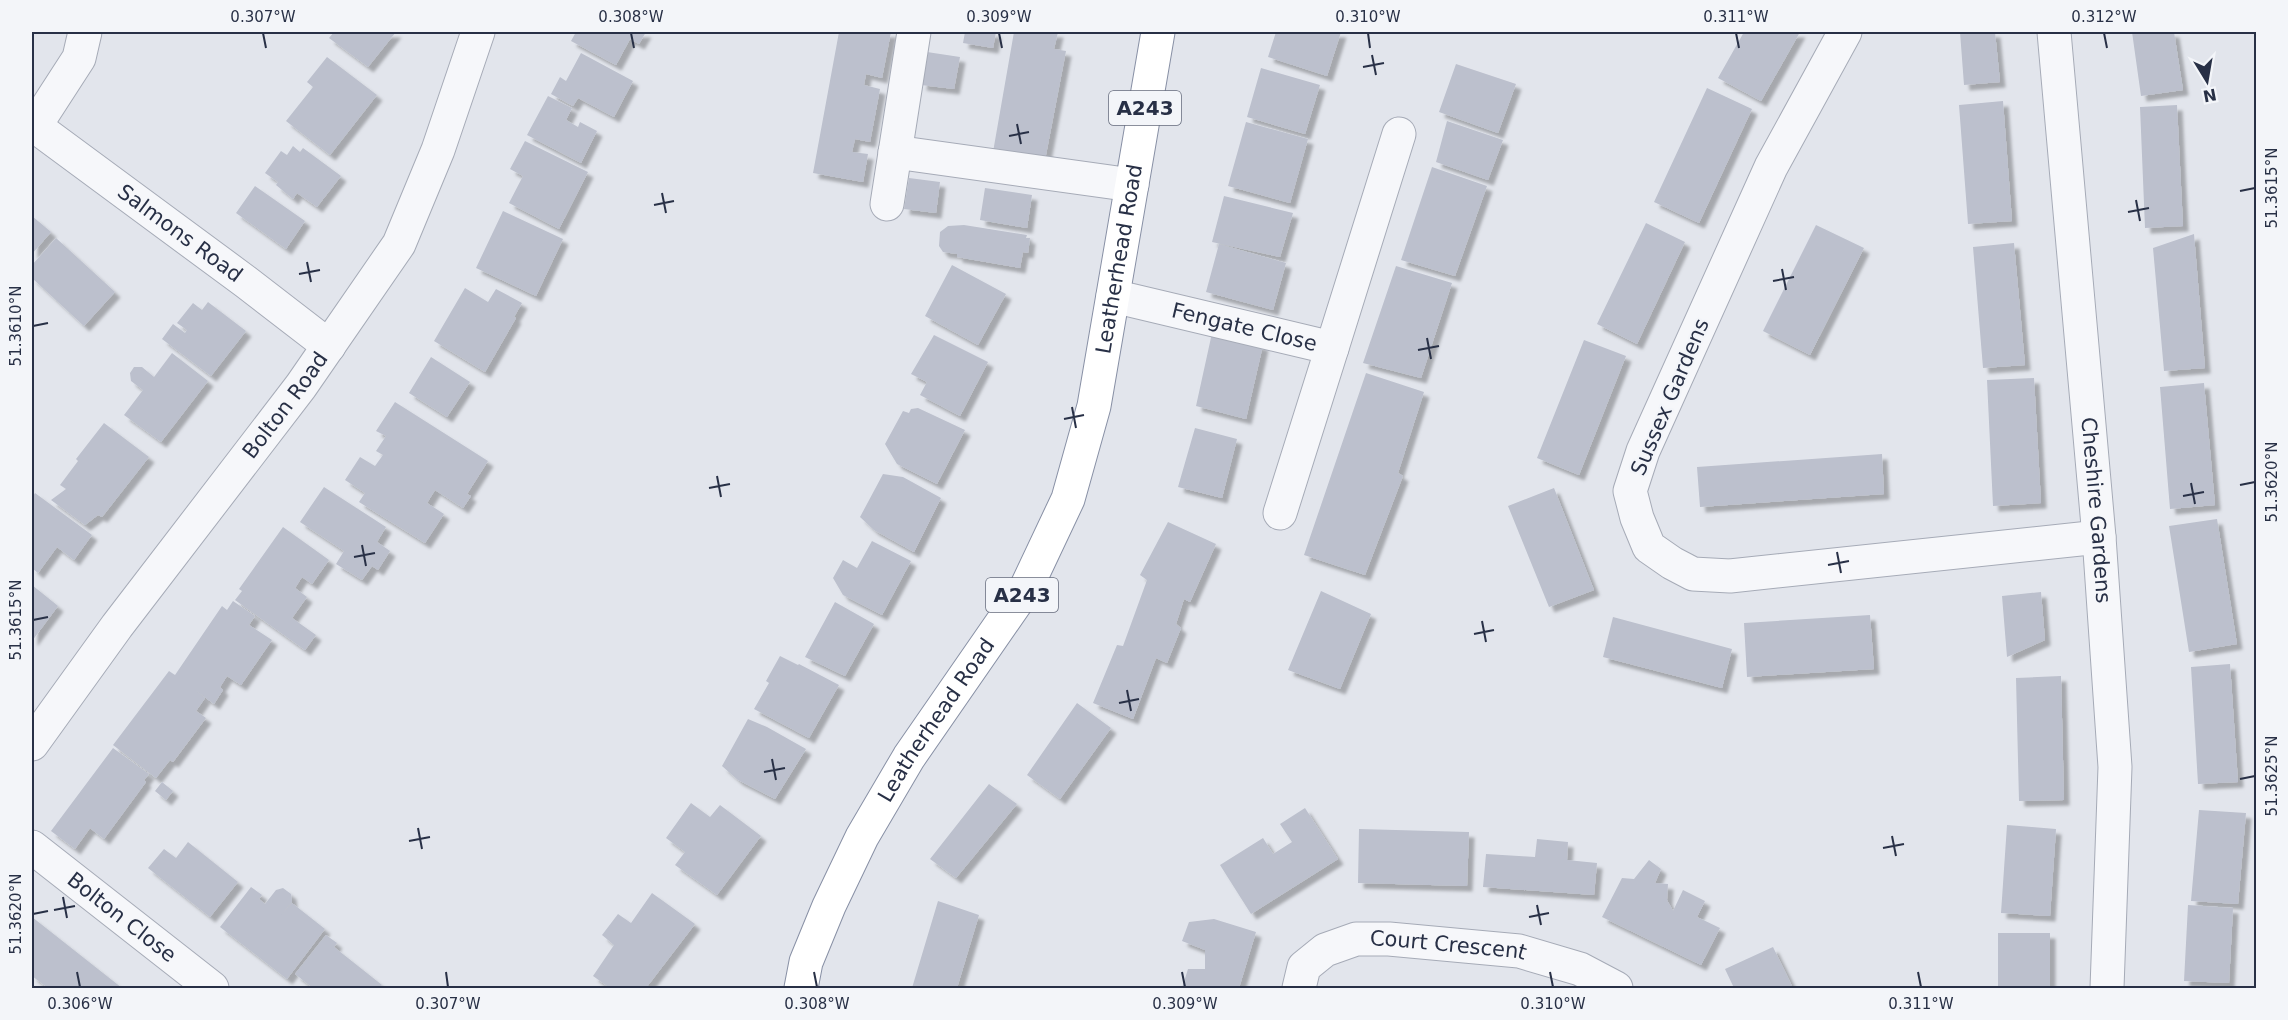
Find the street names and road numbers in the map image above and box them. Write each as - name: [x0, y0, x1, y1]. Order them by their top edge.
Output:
- road number: A243: [1109, 91, 1181, 125]
- street label: Leatherhead Road: [1091, 162, 1147, 355]
- street label: Salmons Road: [113, 179, 247, 287]
- street label: Fengate Close: [1169, 298, 1319, 356]
- street label: Sussex Gardens: [1626, 315, 1714, 479]
- street label: Bolton Road: [238, 347, 333, 463]
- street label: Cheshire Gardens: [2076, 416, 2116, 604]
- road number: A243: [986, 578, 1058, 612]
- street label: Leatherhead Road: [873, 634, 999, 806]
- street label: Bolton Close: [63, 867, 181, 967]
- street label: Court Crescent: [1370, 927, 1530, 965]

